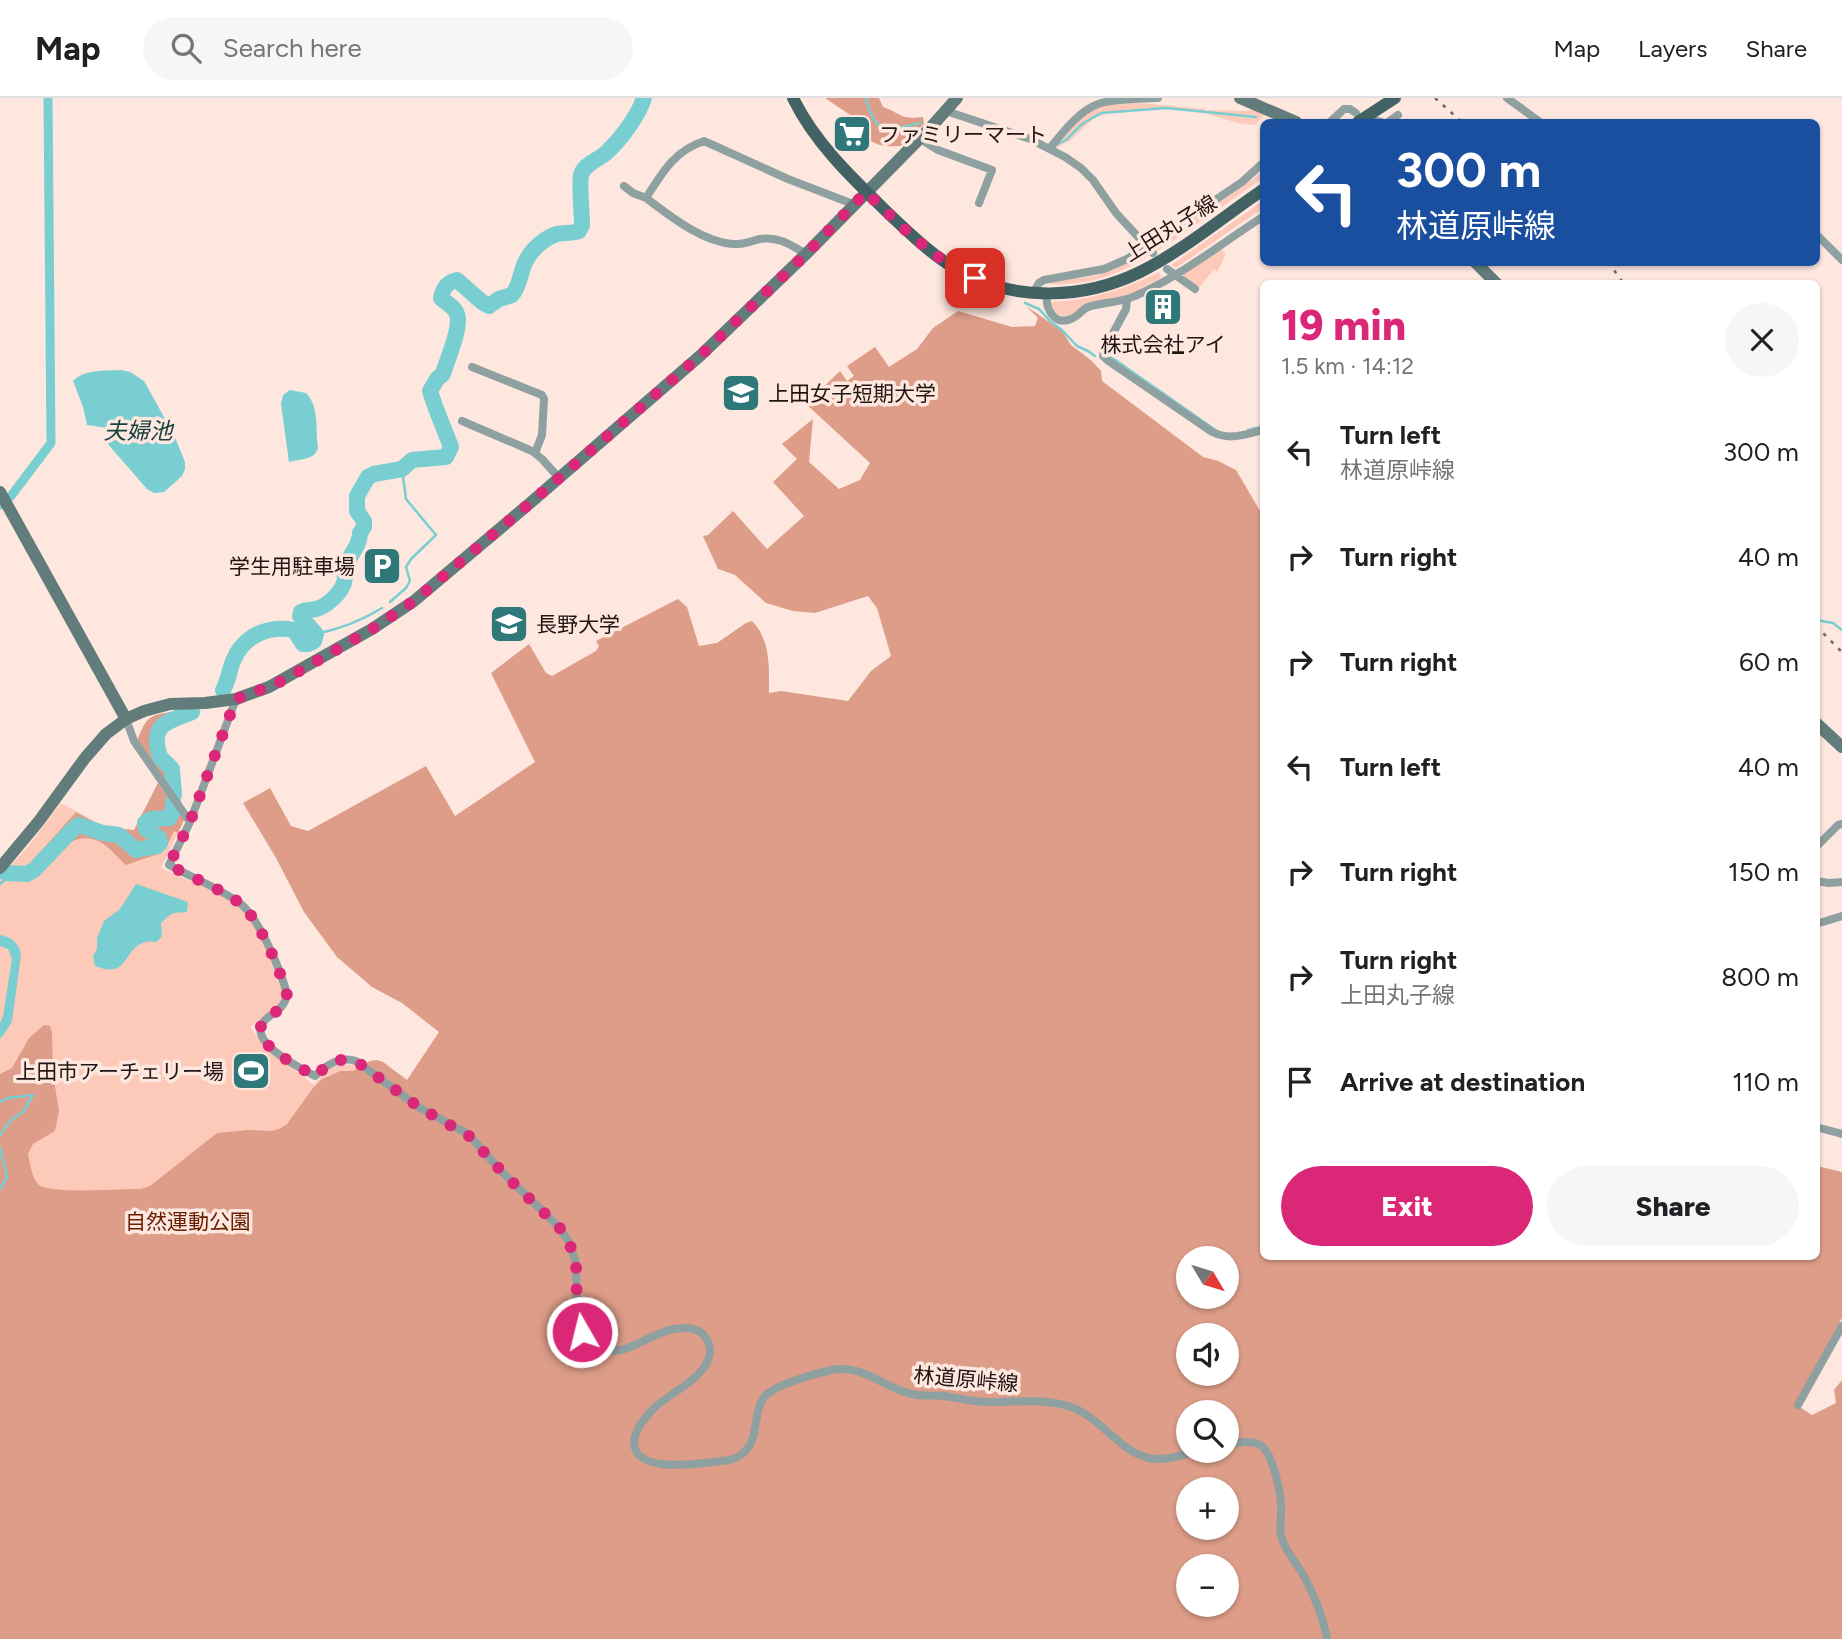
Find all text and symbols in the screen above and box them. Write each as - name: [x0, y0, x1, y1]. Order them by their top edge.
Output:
- search box: [143, 17, 633, 80]
- text: Map: [35, 29, 101, 68]
- icon: search: [167, 29, 205, 67]
- text: Search here: [223, 32, 362, 64]
- text: Map: [1553, 34, 1600, 63]
- text: Layers: [1638, 34, 1707, 63]
- text: Share: [1745, 34, 1807, 63]
- supermarket icon: ファミリーマート: [831, 113, 873, 155]
- place label: ファミリーマート: [879, 122, 1047, 147]
- text: 300 m: [1396, 140, 1541, 199]
- icon: left: [1281, 147, 1372, 238]
- street label: 上田丸子線: [1119, 190, 1221, 266]
- text: 林道原峠線: [1396, 207, 1556, 245]
- pin: [945, 248, 1005, 308]
- icon: arrive: [956, 259, 994, 297]
- building icon: 株式会社アイ: [1142, 286, 1184, 328]
- text: 19 min: [1281, 300, 1406, 351]
- button: close: [1725, 303, 1799, 377]
- place label: 株式会社アイ: [1101, 332, 1225, 357]
- text: 1.5 km · 14:12: [1281, 352, 1414, 380]
- school or university icon: 上田女子短期大学: [720, 372, 762, 414]
- place label: 上田女子短期大学: [768, 381, 936, 406]
- water label: 夫婦池: [104, 417, 175, 445]
- text: Turn left: [1340, 419, 1441, 451]
- icon: left: [1281, 433, 1319, 471]
- text: 300 m: [1723, 436, 1799, 468]
- text: 林道原峠線: [1340, 456, 1455, 484]
- icon: right: [1281, 538, 1319, 576]
- text: Turn right: [1340, 541, 1457, 573]
- text: 40 m: [1738, 541, 1799, 573]
- parking icon: 学生用駐車場: [361, 545, 403, 587]
- place label: 学生用駐車場: [229, 554, 355, 579]
- school or university icon: 長野大学: [488, 603, 530, 645]
- place label: 長野大学: [536, 612, 620, 637]
- icon: right: [1281, 643, 1319, 681]
- text: Turn right: [1340, 646, 1457, 678]
- text: 60 m: [1739, 646, 1799, 678]
- icon: left: [1281, 748, 1319, 786]
- text: Turn left: [1340, 751, 1441, 783]
- text: 40 m: [1738, 751, 1799, 783]
- icon: right: [1281, 853, 1319, 891]
- text: Turn right: [1340, 856, 1457, 888]
- text: 150 m: [1728, 856, 1799, 888]
- text: Turn right: [1340, 944, 1457, 976]
- icon: right: [1281, 958, 1319, 996]
- text: 800 m: [1721, 961, 1799, 993]
- text: 上田丸子線: [1340, 981, 1455, 1009]
- sports icon: 上田市アーチェリー場: [230, 1050, 272, 1092]
- place label: 上田市アーチェリー場: [15, 1059, 224, 1084]
- icon: arrive: [1281, 1063, 1319, 1101]
- text: Arrive at destination: [1340, 1066, 1585, 1098]
- text: 110 m: [1732, 1066, 1799, 1098]
- button: Exit: [1281, 1166, 1533, 1246]
- button: Share: [1547, 1166, 1799, 1246]
- park label: 自然運動公園: [125, 1209, 251, 1234]
- north arrow: [1176, 1246, 1239, 1309]
- map controls: [1176, 1246, 1239, 1617]
- position arrow: [545, 1295, 619, 1369]
- button: sound: [1176, 1323, 1239, 1386]
- street label: 林道原峠線: [913, 1362, 1019, 1396]
- button: search: [1176, 1400, 1239, 1463]
- button: +: [1176, 1477, 1239, 1540]
- button: −: [1176, 1554, 1239, 1617]

